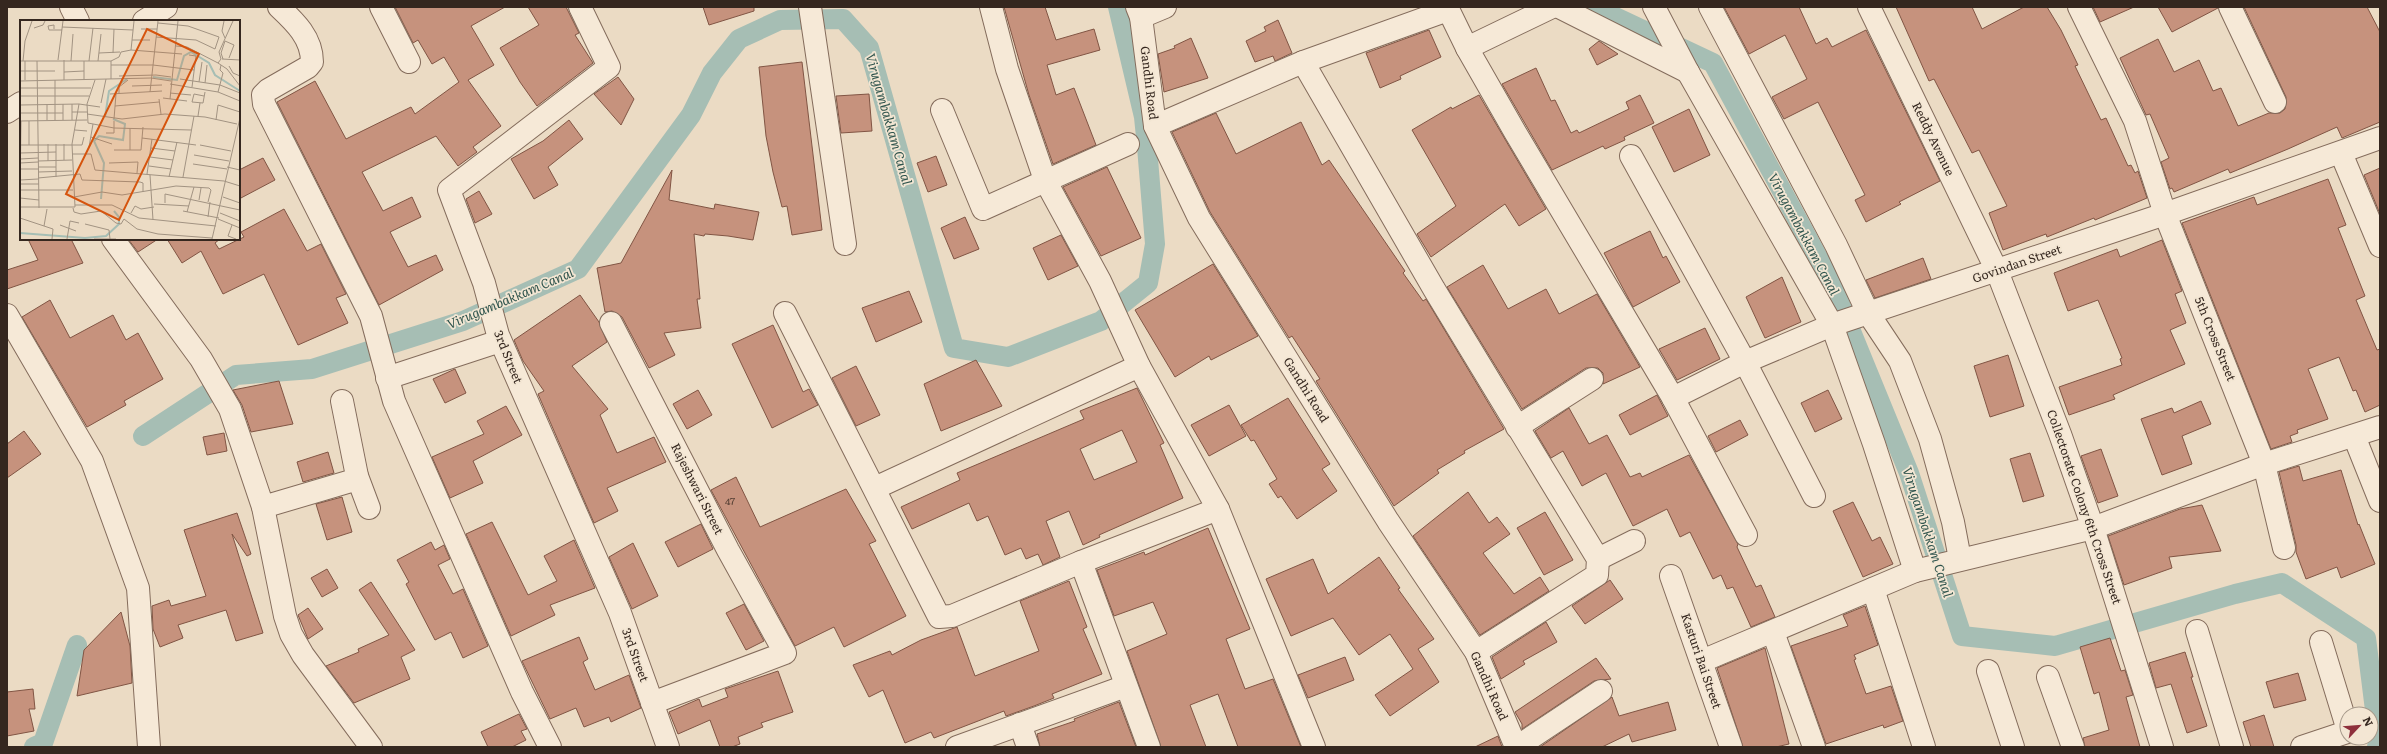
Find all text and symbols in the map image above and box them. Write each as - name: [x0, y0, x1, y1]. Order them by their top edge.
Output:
- inset map: [20, 20, 240, 240]
- street label: Gandhi Road: [1137, 45, 1164, 121]
- water label: Virugambakkam Canal: [862, 51, 917, 187]
- street label: Reddy Avenue: [1908, 99, 1960, 179]
- water label: Virugambakkam Canal: [1764, 169, 1845, 298]
- street label: Govindan Street: [1970, 239, 2064, 287]
- water label: Virugambakkam Canal: [444, 262, 576, 333]
- street label: 5th Cross Street: [2191, 294, 2241, 384]
- street label: 3rd Street: [490, 327, 528, 386]
- street label: Gandhi Road: [1280, 353, 1334, 426]
- street label: Collectorate Colony 6th Cross Street: [2043, 407, 2127, 607]
- street label: Rajeshwari Street: [667, 440, 729, 538]
- water label: Virugambakkam Canal: [1898, 464, 1959, 600]
- house number: 47: [725, 493, 735, 508]
- street label: Kasturi Bai Street: [1677, 610, 1727, 711]
- street label: 3rd Street: [618, 625, 654, 684]
- street label: Gandhi Road: [1467, 648, 1513, 724]
- north arrow: [2339, 706, 2379, 746]
- text: N: [2360, 714, 2378, 729]

